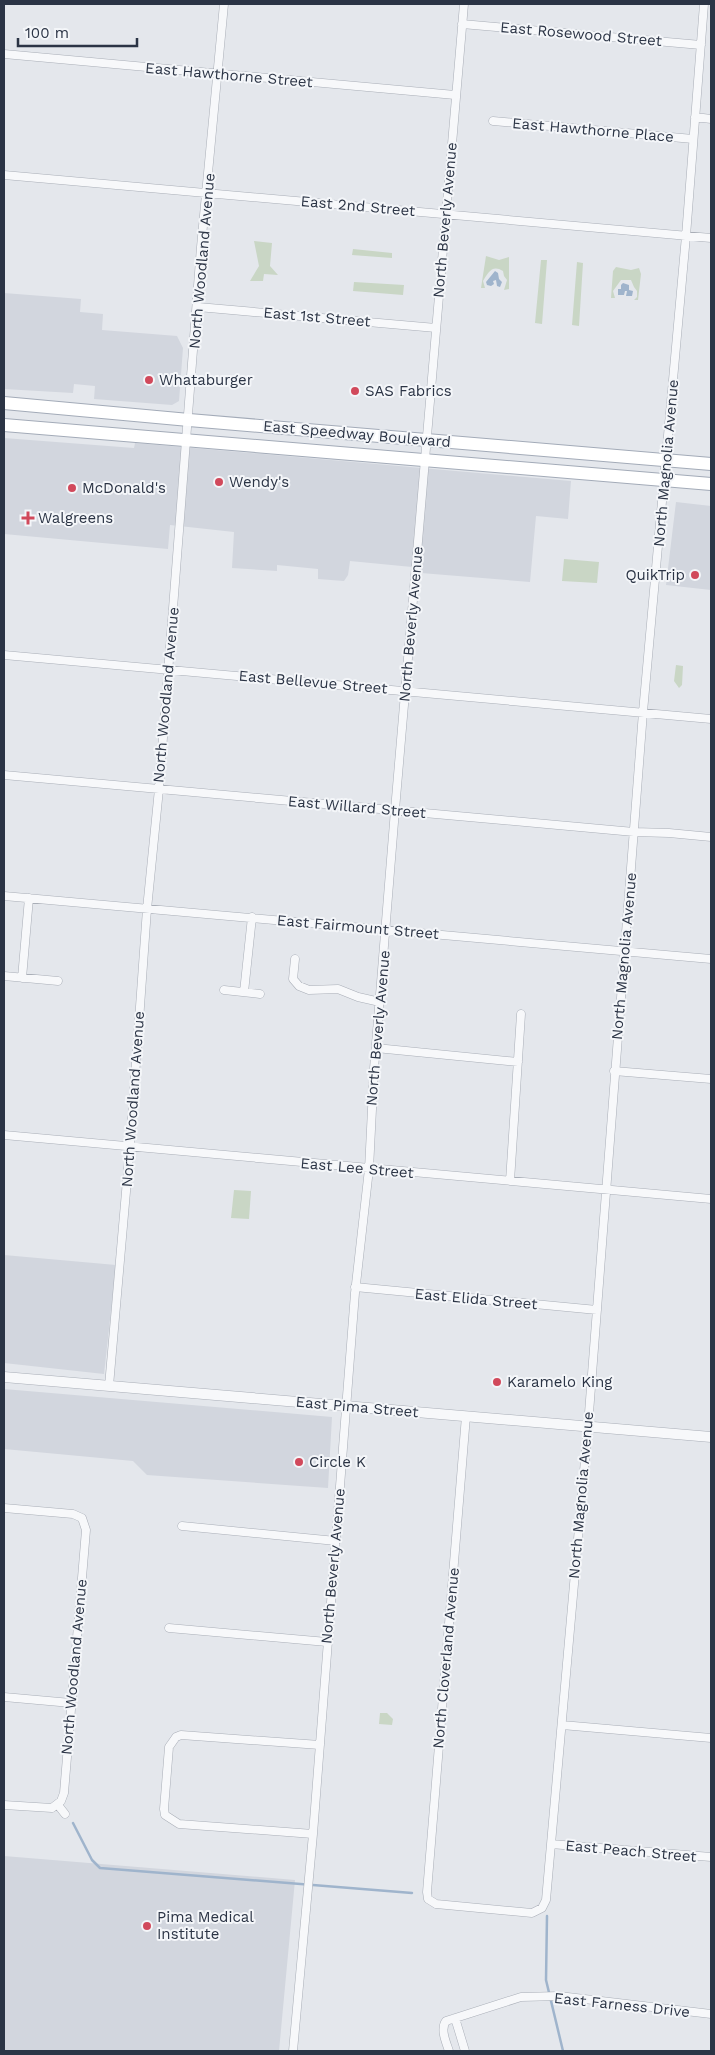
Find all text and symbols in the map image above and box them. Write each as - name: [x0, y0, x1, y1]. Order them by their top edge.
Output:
- scale bar: [18, 15, 136, 47]
- street label: East Rosewood Street: [499, 18, 663, 50]
- text: 100 m: [25, 24, 69, 42]
- street label: East Hawthorne Street: [145, 59, 314, 91]
- street label: East Hawthorne Place: [511, 114, 675, 146]
- street label: North Beverly Avenue: [429, 141, 461, 299]
- street label: North Woodland Avenue: [185, 172, 219, 350]
- street label: East 2nd Street: [300, 192, 417, 220]
- street label: East 1st Street: [263, 303, 372, 331]
- place label: Whataburger: [159, 371, 253, 389]
- marker: Whataburger: [143, 374, 155, 386]
- street label: North Magnolia Avenue: [650, 379, 682, 547]
- place label: SAS Fabrics: [365, 382, 452, 400]
- marker: SAS Fabrics: [349, 385, 361, 397]
- street label: East Speedway Boulevard: [262, 417, 452, 451]
- place label: Wendy's: [229, 473, 289, 491]
- marker: Wendy's: [213, 476, 225, 488]
- place label: McDonald's: [82, 479, 166, 497]
- marker: McDonald's: [66, 482, 78, 494]
- place label: Walgreens: [38, 509, 113, 527]
- marker: Walgreens: [22, 512, 34, 524]
- street label: North Beverly Avenue: [395, 545, 427, 703]
- place label: QuikTrip: [625, 566, 685, 584]
- marker: QuikTrip: [689, 569, 701, 581]
- street label: North Woodland Avenue: [149, 606, 183, 784]
- street label: East Bellevue Street: [238, 667, 389, 698]
- street label: East Willard Street: [287, 792, 428, 822]
- street label: North Magnolia Avenue: [608, 872, 640, 1040]
- street label: East Fairmount Street: [276, 911, 440, 943]
- street label: North Beverly Avenue: [362, 949, 394, 1107]
- street label: North Woodland Avenue: [118, 1010, 148, 1188]
- street label: East Lee Street: [300, 1154, 415, 1182]
- street label: East Elida Street: [414, 1285, 539, 1313]
- place label: Karamelo King: [507, 1373, 612, 1391]
- marker: Karamelo King: [491, 1376, 503, 1388]
- street label: East Pima Street: [295, 1393, 420, 1421]
- street label: North Magnolia Avenue: [565, 1411, 597, 1579]
- place label: Circle K: [309, 1453, 366, 1471]
- marker: Circle K: [293, 1456, 305, 1468]
- street label: North Beverly Avenue: [317, 1487, 349, 1645]
- street label: North Cloverland Avenue: [429, 1567, 463, 1749]
- street label: North Woodland Avenue: [57, 1578, 91, 1756]
- street label: East Peach Street: [565, 1836, 698, 1866]
- place label: Pima Medical Institute: [157, 1908, 254, 1943]
- marker: Pima Medical Institute: [141, 1920, 153, 1932]
- street label: East Farness Drive: [553, 1989, 691, 2021]

